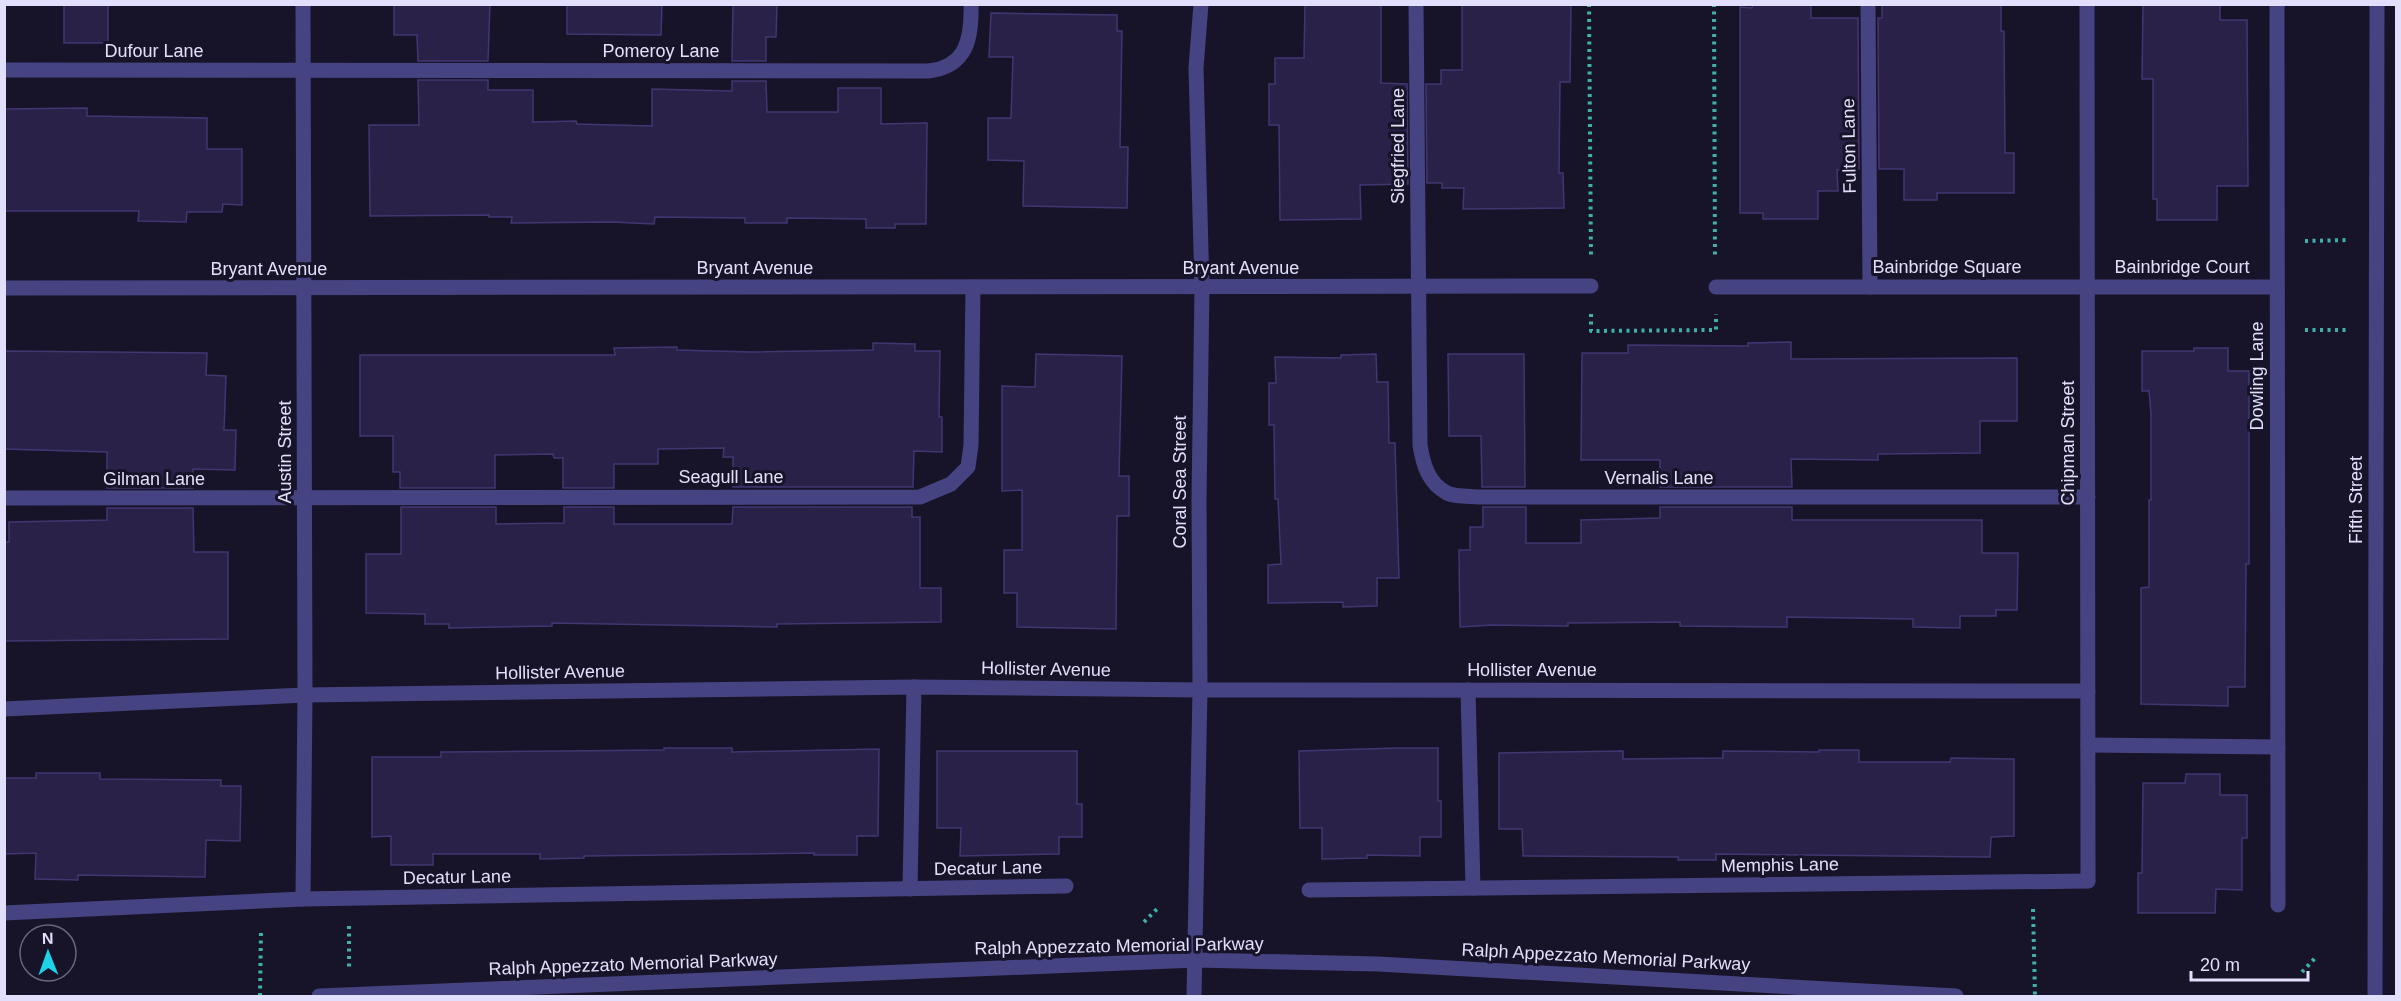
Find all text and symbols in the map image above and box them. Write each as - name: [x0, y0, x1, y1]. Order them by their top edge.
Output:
- street label: Dufour Lane: [104, 41, 204, 61]
- street label: Pomeroy Lane: [602, 41, 720, 61]
- street label: Siegfried Lane: [1388, 88, 1408, 204]
- street label: Fulton Lane: [1838, 98, 1860, 194]
- street label: Bainbridge Square: [1872, 257, 2022, 277]
- street label: Bainbridge Court: [2114, 257, 2250, 277]
- street label: Bryant Avenue: [697, 258, 813, 278]
- street label: Bryant Avenue: [1183, 258, 1299, 278]
- street label: Bryant Avenue: [211, 259, 327, 279]
- street label: Dowling Lane: [2247, 321, 2267, 431]
- street label: Chipman Street: [2058, 380, 2078, 506]
- street label: Austin Street: [275, 400, 295, 504]
- street label: Coral Sea Street: [1170, 415, 1190, 549]
- street label: Fifth Street: [2346, 456, 2366, 544]
- street label: Seagull Lane: [678, 467, 784, 487]
- street label: Vernalis Lane: [1604, 468, 1714, 488]
- street label: Gilman Lane: [103, 469, 205, 489]
- street label: Hollister Avenue: [981, 658, 1111, 680]
- street label: Hollister Avenue: [1467, 660, 1597, 680]
- street label: Hollister Avenue: [495, 661, 625, 683]
- street label: Memphis Lane: [1721, 854, 1839, 876]
- street label: Decatur Lane: [934, 857, 1042, 879]
- street label: Decatur Lane: [403, 866, 511, 888]
- north arrow: [18, 923, 78, 983]
- text: N: [42, 930, 54, 947]
- street label: Ralph Appezzato Memorial Parkway: [974, 933, 1264, 959]
- street label: Ralph Appezzato Memorial Parkway: [1461, 939, 1751, 975]
- scale bar: [2191, 944, 2308, 982]
- street label: Ralph Appezzato Memorial Parkway: [488, 949, 778, 979]
- text: 20 m: [2200, 955, 2240, 975]

